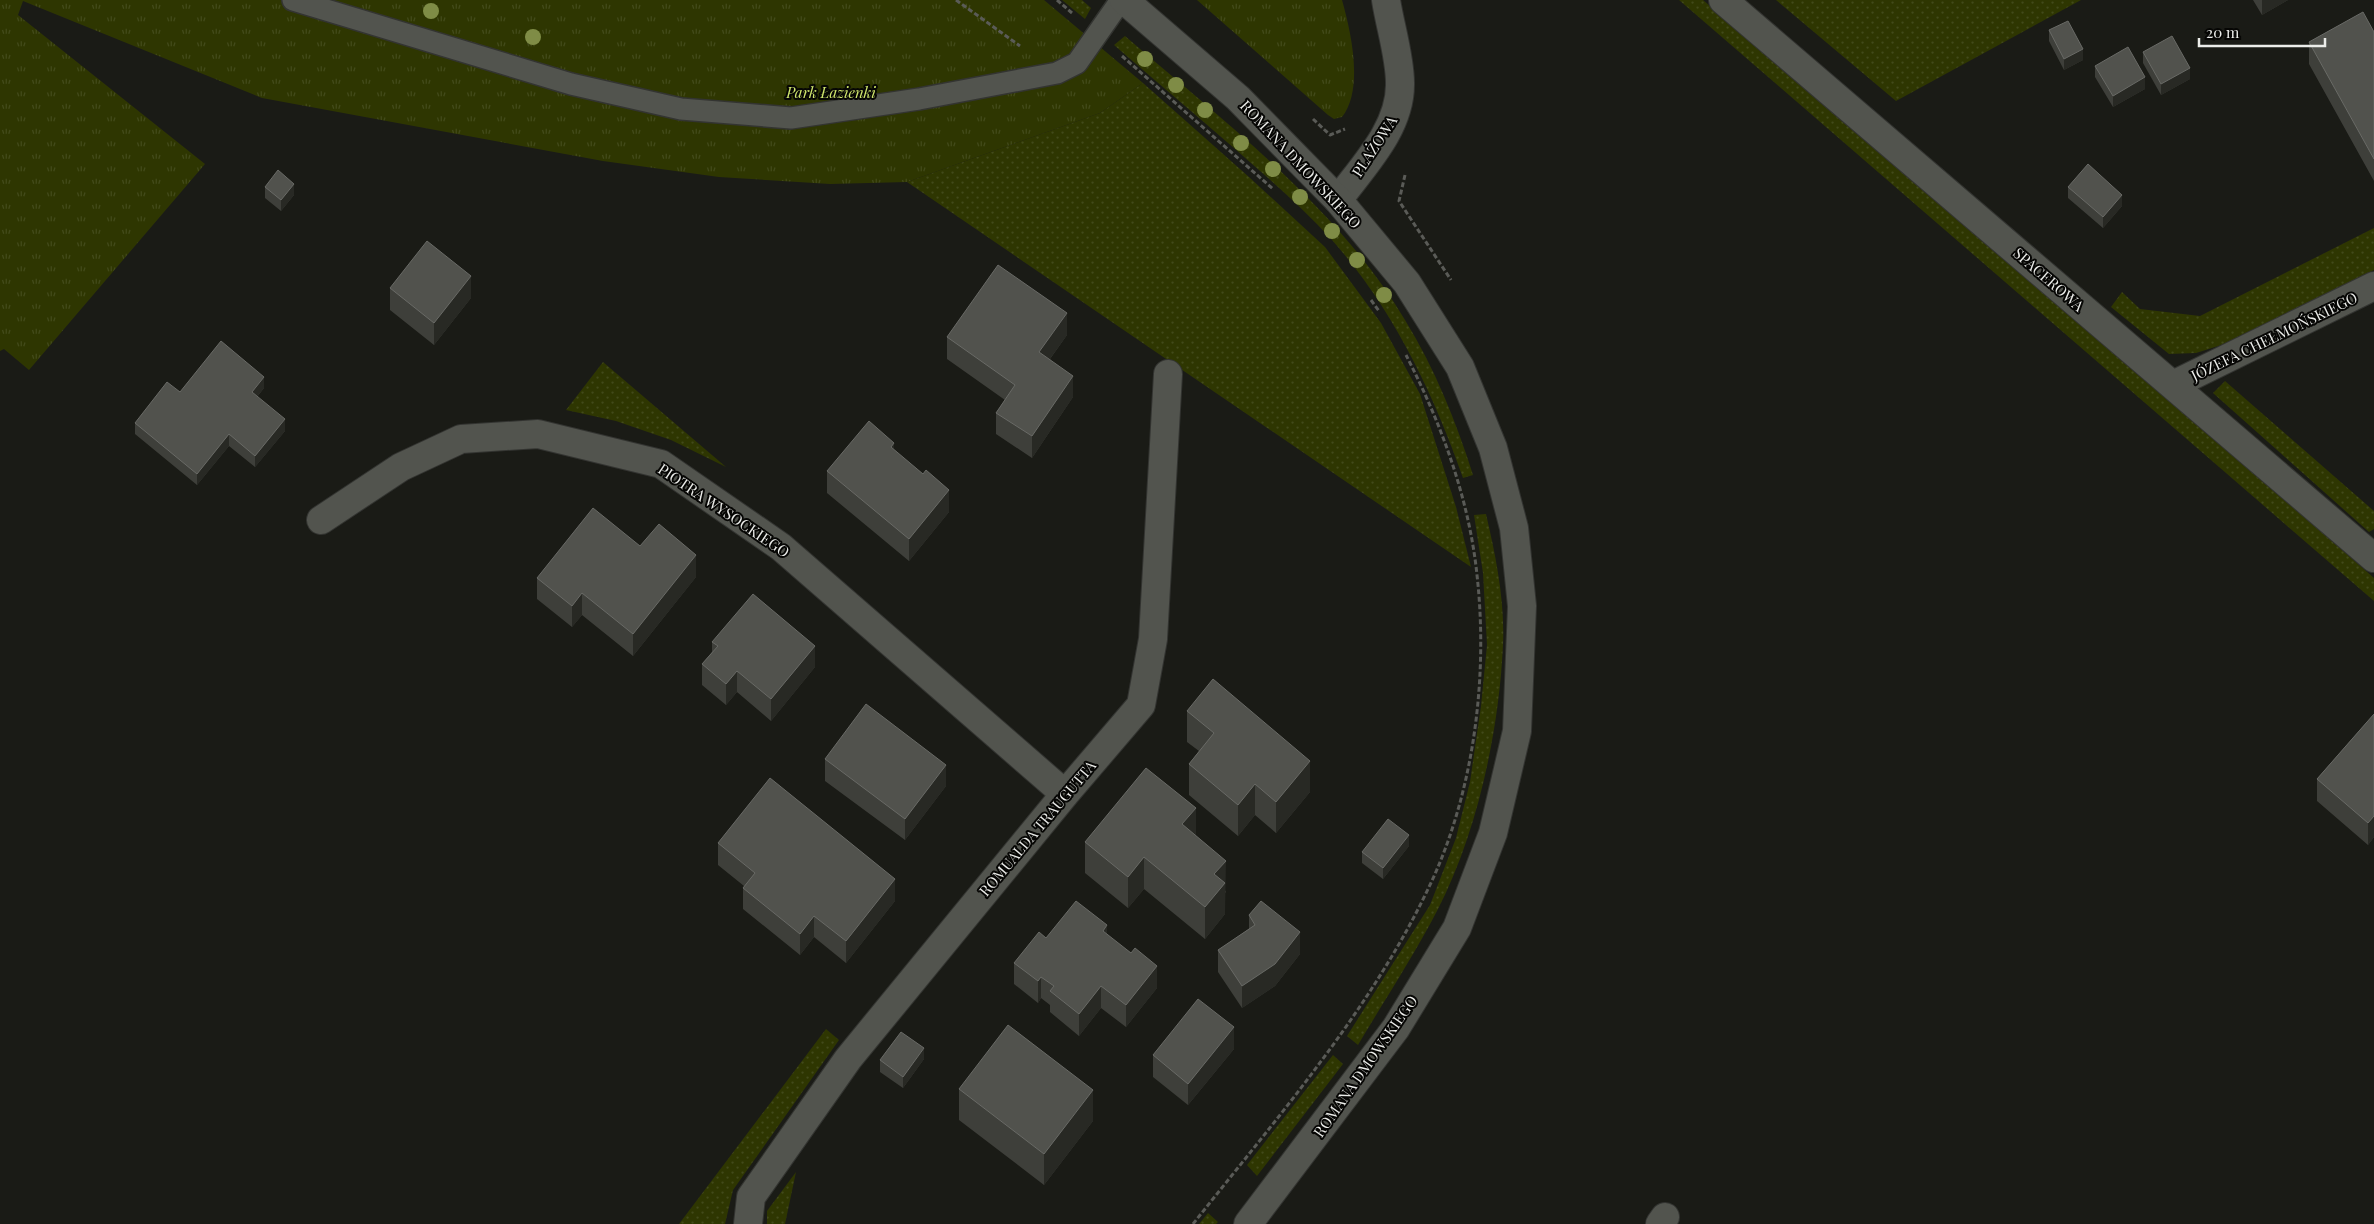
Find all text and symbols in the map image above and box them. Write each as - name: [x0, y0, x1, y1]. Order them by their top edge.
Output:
- scale bar: [2199, 15, 2325, 47]
- text: 20 m: [2206, 22, 2240, 42]
- park label: Park Łazienki: [785, 82, 876, 102]
- street label: ROMANA DMOWSKIEGO: [1236, 96, 1366, 232]
- street label: PLAŻOWA: [1347, 111, 1401, 180]
- street label: SPACEROWA: [2009, 243, 2089, 316]
- street label: JÓZEFA CHEŁMOŃSKIEGO: [2187, 287, 2361, 386]
- street label: PIOTRA WYSOCKIEGO: [654, 459, 794, 561]
- street label: ROMUALDA TRAUGUTTA: [974, 755, 1100, 900]
- street label: ROMANA DMOWSKIEGO: [1308, 991, 1422, 1141]

